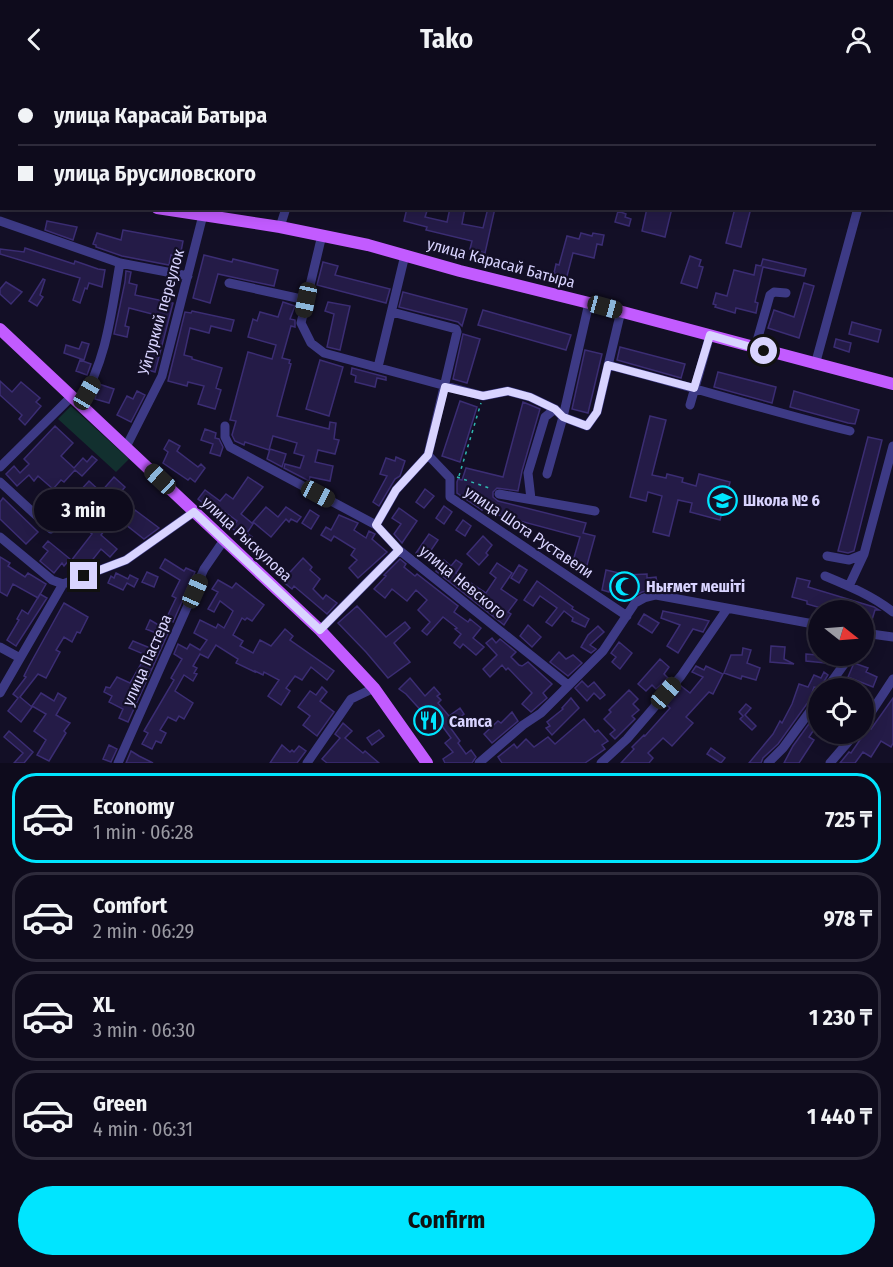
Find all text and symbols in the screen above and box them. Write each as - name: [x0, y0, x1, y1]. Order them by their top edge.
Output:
- icon: back: [18, 23, 51, 56]
- text: Tako: [420, 23, 473, 55]
- icon: person: [842, 23, 875, 56]
- text: улица Карасай Батыра: [54, 102, 267, 129]
- text: улица Брусиловского: [54, 160, 256, 187]
- street label: улица Карасай Батыра: [425, 234, 577, 292]
- street label: Уйгуркий переулок: [134, 246, 188, 378]
- car: [293, 281, 319, 319]
- car: [585, 294, 625, 320]
- route start: [750, 337, 777, 364]
- car: [70, 373, 104, 413]
- car: [141, 460, 179, 498]
- car: [298, 478, 338, 510]
- street label: улица Шота Руставели: [461, 482, 597, 582]
- school or university icon: Школа № 6: [706, 484, 738, 516]
- callout: 3 min: [34, 489, 134, 531]
- place label: Школа № 6: [743, 491, 820, 510]
- street label: улица Рыскулова: [198, 492, 296, 586]
- text: 3 min: [61, 498, 106, 522]
- street label: улица Невского: [416, 541, 510, 623]
- route end: [70, 562, 97, 589]
- mosque icon: Нығмет мешіті: [609, 570, 641, 602]
- car: [179, 571, 211, 611]
- place label: Нығмет мешіті: [646, 577, 745, 596]
- north arrow: [808, 600, 874, 666]
- map controls: [808, 600, 874, 744]
- street label: улица Пастера: [118, 611, 176, 709]
- car: [647, 674, 685, 712]
- button: locate: [808, 678, 874, 744]
- restaurant icon: Camca: [412, 705, 444, 737]
- place label: Camca: [449, 712, 492, 731]
- icon: car: [21, 791, 75, 845]
- text: Economy: [93, 793, 174, 820]
- text: 725 ₸: [825, 806, 872, 833]
- text: 1 min · 06:28: [93, 820, 194, 844]
- icon: car: [21, 890, 75, 944]
- text: Comfort: [93, 892, 167, 919]
- text: 978 ₸: [824, 905, 872, 932]
- text: 2 min · 06:29: [93, 919, 194, 943]
- icon: car: [21, 989, 75, 1043]
- text: XL: [93, 991, 115, 1018]
- text: 1 230 ₸: [809, 1004, 872, 1031]
- text: 3 min · 06:30: [93, 1018, 196, 1042]
- icon: car: [21, 1088, 75, 1142]
- text: Green: [93, 1090, 147, 1117]
- text: 1 440 ₸: [807, 1103, 872, 1130]
- text: 4 min · 06:31: [93, 1117, 193, 1141]
- button: Confirm: [18, 1186, 875, 1255]

